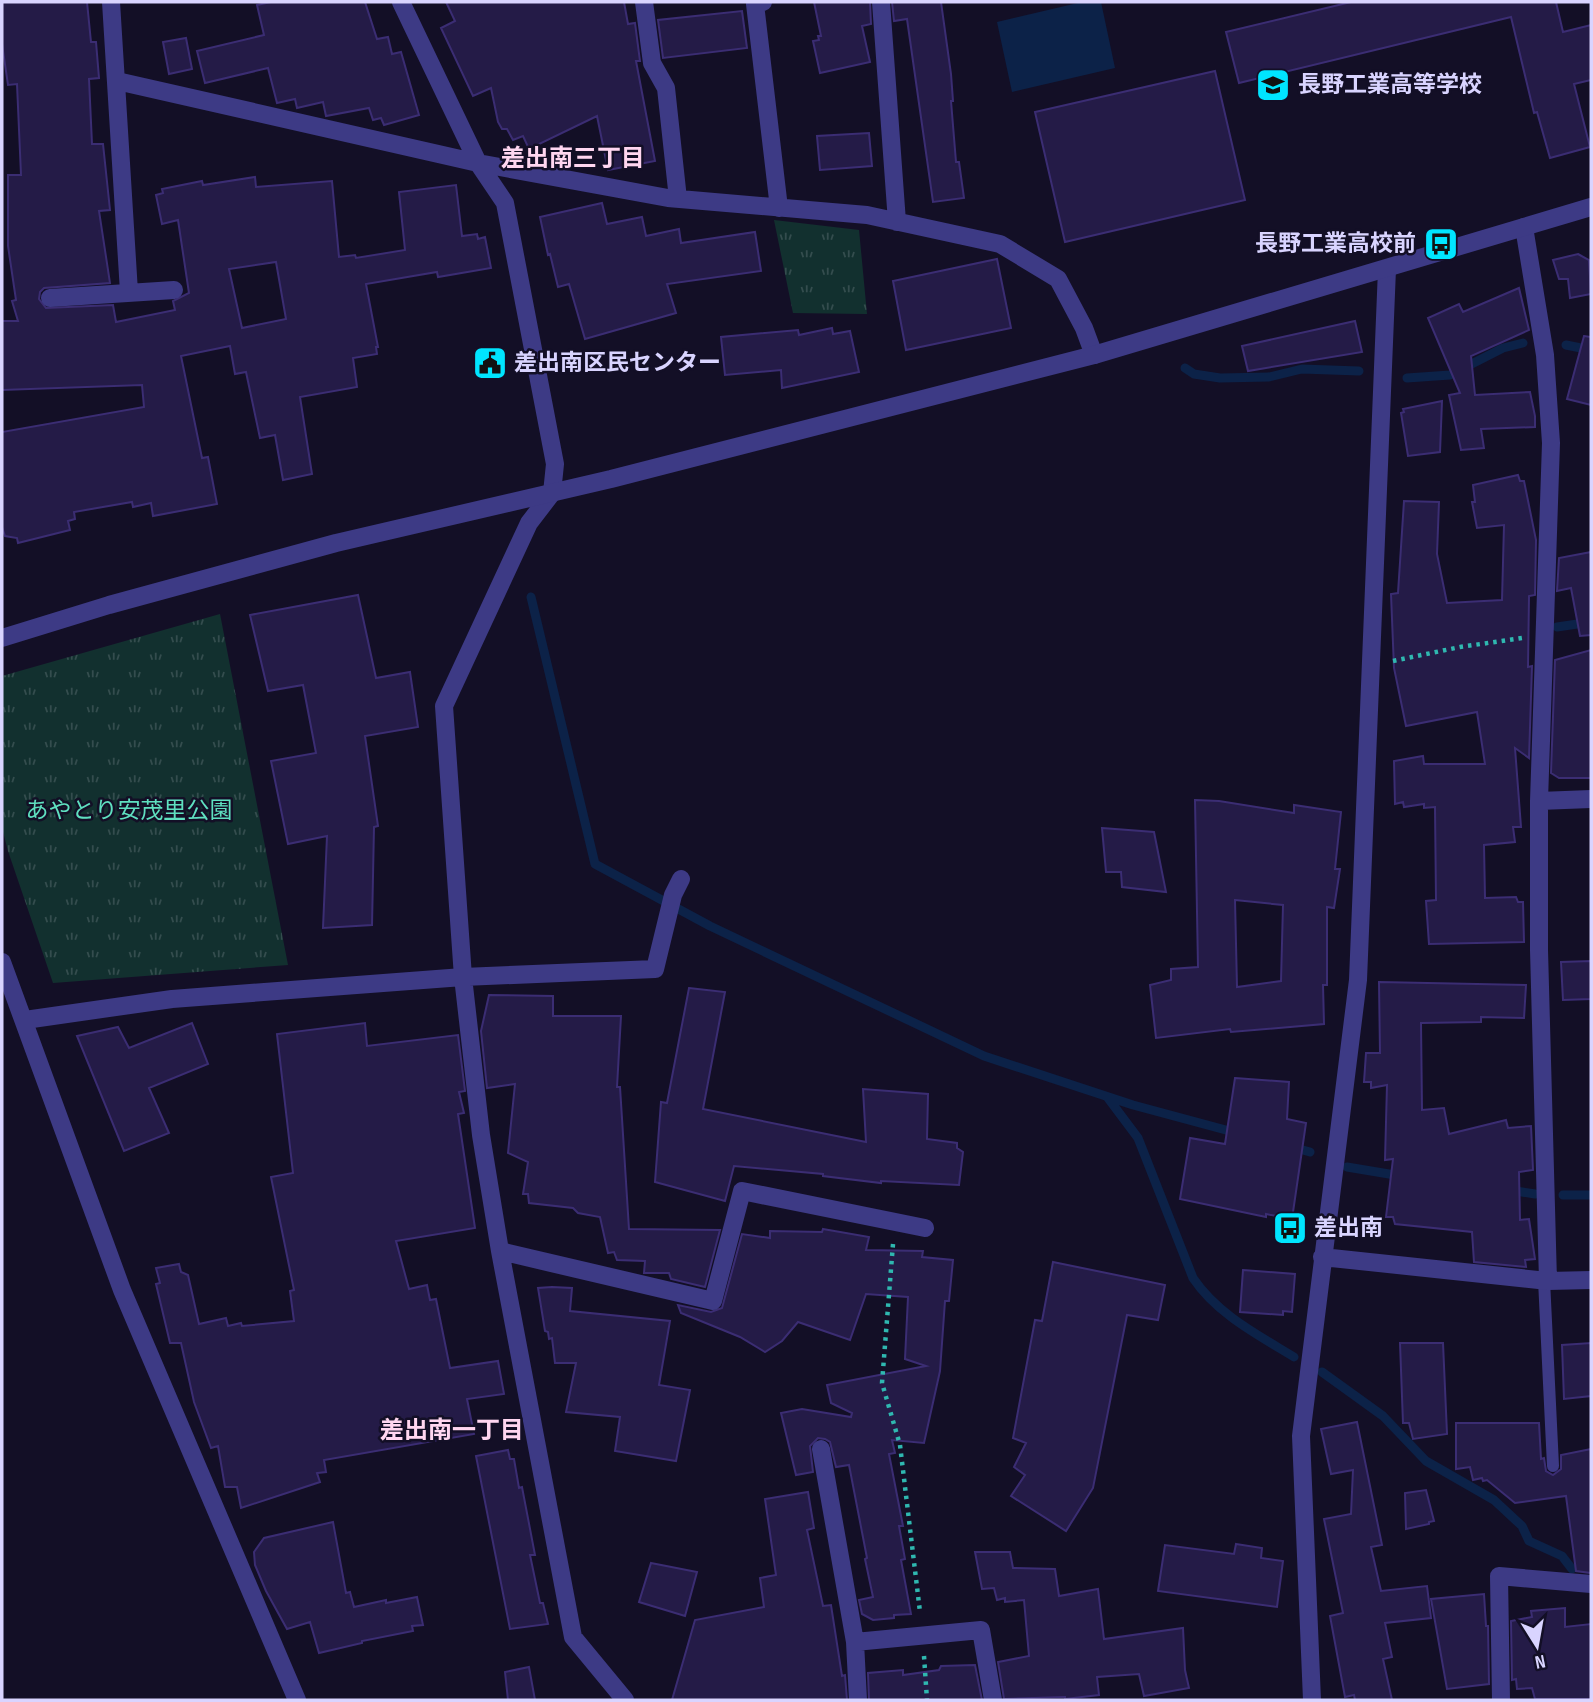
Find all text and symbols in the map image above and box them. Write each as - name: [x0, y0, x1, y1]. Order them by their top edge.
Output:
- school or university icon: 長野工業高等学校: [1254, 66, 1292, 104]
- place label: 長野工業高等学校: [1298, 71, 1482, 99]
- district label: 差出南三丁目: [501, 144, 645, 173]
- bus stop icon: 長野工業高校前: [1422, 225, 1460, 263]
- place label: 長野工業高校前: [1255, 230, 1416, 258]
- public building icon: 差出南区民センター: [471, 344, 509, 382]
- place label: 差出南区民センター: [514, 349, 721, 377]
- park label: あやとり安茂里公園: [26, 797, 233, 825]
- bus stop icon: 差出南: [1271, 1209, 1309, 1247]
- place label: 差出南: [1314, 1214, 1383, 1242]
- district label: 差出南一丁目: [380, 1416, 524, 1445]
- north arrow: [1502, 1611, 1572, 1681]
- text: N: [1533, 1649, 1547, 1673]

